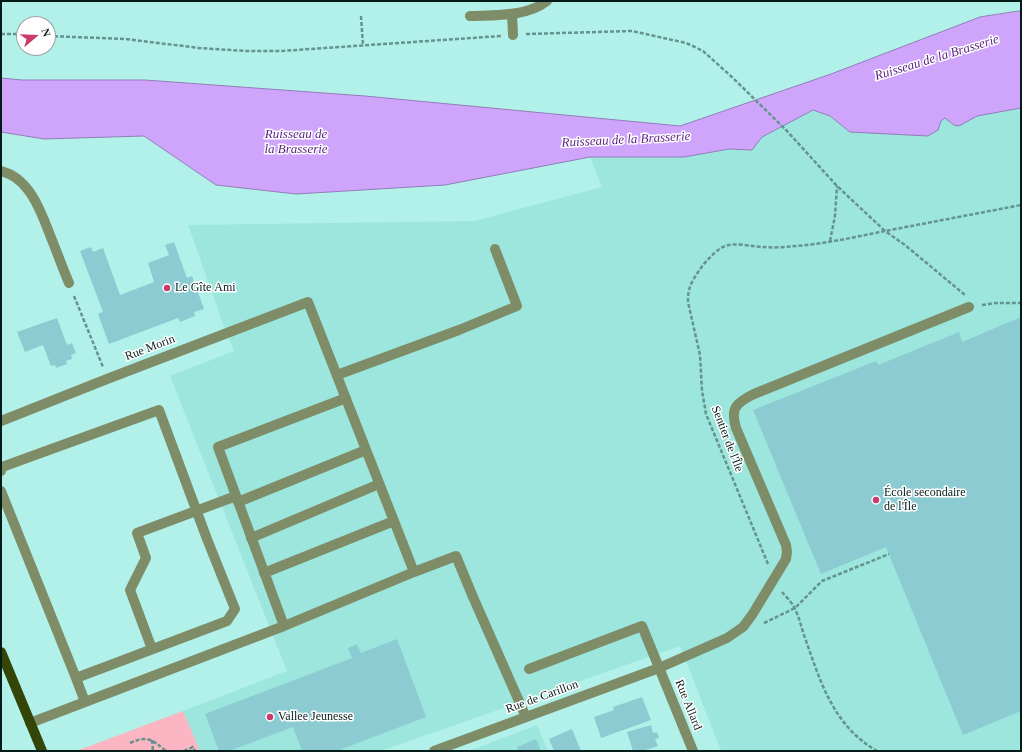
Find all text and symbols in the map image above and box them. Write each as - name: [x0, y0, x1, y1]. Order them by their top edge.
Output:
- north arrow: [16, 16, 56, 56]
- text: N: [39, 27, 53, 38]
- water label: Ruisseau de la Brasserie: [873, 32, 1001, 84]
- water label: Ruisseau de la Brasserie: [264, 127, 328, 158]
- water label: Ruisseau de la Brasserie: [561, 129, 691, 151]
- place label: Le Gîte Ami: [175, 281, 236, 295]
- marker: Le Gîte Ami: [162, 283, 172, 293]
- street label: Rue Morin: [123, 332, 177, 364]
- street label: Sentier de l'Île: [708, 404, 746, 474]
- place label: École secondaire de l'Île: [884, 486, 966, 514]
- marker: École secondaire de l'Île: [871, 495, 881, 505]
- street label: Rue de Carillon: [504, 677, 580, 717]
- street label: Rue Allard: [671, 678, 705, 732]
- place label: Vallee Jeunesse: [278, 710, 353, 724]
- marker: Vallee Jeunesse: [265, 712, 275, 722]

